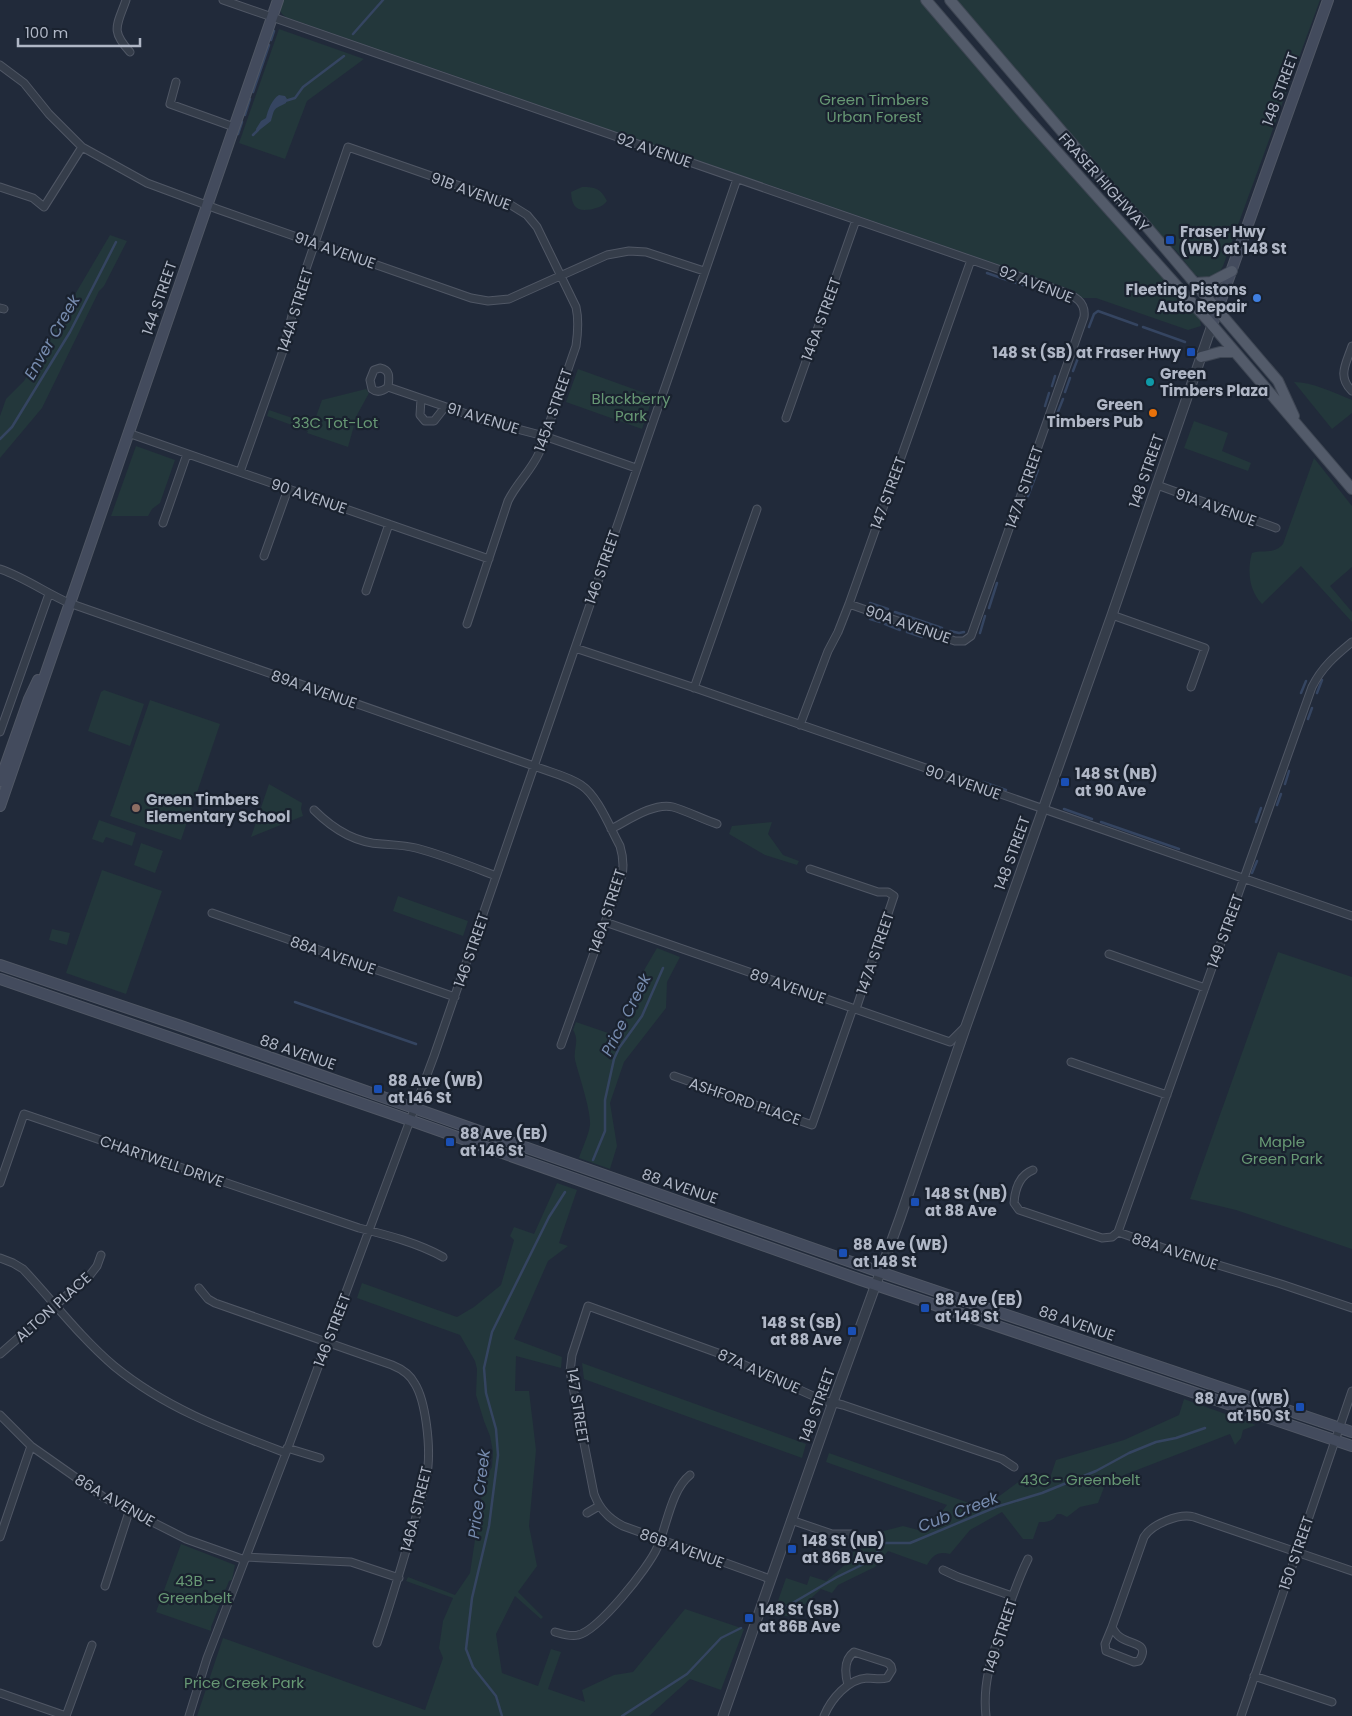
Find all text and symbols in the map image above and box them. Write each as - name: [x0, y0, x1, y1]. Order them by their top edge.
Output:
- scale bar: [18, 15, 140, 47]
- text: 100 m: [25, 22, 68, 43]
- street label: 148 STREET: [1257, 49, 1303, 129]
- park label: Green Timbers Urban Forest: [819, 89, 929, 127]
- street label: 92 AVENUE: [614, 127, 694, 173]
- street label: FRASER HIGHWAY: [1054, 128, 1154, 236]
- street label: 91B AVENUE: [428, 167, 514, 215]
- place label: Fraser Hwy (WB) at 148 St: [1180, 221, 1287, 259]
- street label: 91A AVENUE: [292, 226, 378, 274]
- marker: Fraser Hwy (WB) at 148 St: [1164, 234, 1176, 246]
- street label: 144 STREET: [136, 258, 182, 338]
- street label: 92 AVENUE: [996, 260, 1076, 308]
- street label: 144A STREET: [272, 265, 318, 355]
- street label: 146A STREET: [796, 274, 846, 364]
- place label: Fleeting Pistons Auto Repair: [1126, 279, 1248, 317]
- water label: Enver Creek: [18, 290, 86, 384]
- marker: Fleeting Pistons Auto Repair: [1251, 292, 1263, 304]
- place label: 148 St (SB) at Fraser Hwy: [992, 342, 1182, 363]
- marker: 148 St (SB) at Fraser Hwy: [1185, 346, 1197, 358]
- place label: Green Timbers Plaza: [1160, 363, 1268, 401]
- street label: 145A STREET: [529, 365, 577, 455]
- marker: Green Timbers Plaza: [1144, 376, 1156, 388]
- park label: Blackberry Park: [592, 388, 671, 426]
- place label: Green Timbers Pub: [1047, 394, 1143, 432]
- street label: 91 AVENUE: [444, 397, 522, 439]
- marker: Green Timbers Pub: [1147, 407, 1159, 419]
- park label: 33C Tot-Lot: [292, 412, 378, 433]
- street label: 148 STREET: [1123, 431, 1169, 511]
- street label: 147A STREET: [1000, 443, 1048, 531]
- street label: 147 STREET: [865, 454, 911, 532]
- street label: 90 AVENUE: [268, 473, 350, 519]
- street label: 91A AVENUE: [1173, 483, 1259, 531]
- street label: 146 STREET: [579, 527, 625, 607]
- street label: 90A AVENUE: [862, 600, 954, 648]
- street label: 89A AVENUE: [268, 665, 360, 713]
- street label: 90 AVENUE: [922, 759, 1004, 805]
- place label: 148 St (NB) at 90 Ave: [1075, 763, 1158, 801]
- marker: 148 St (NB) at 90 Ave: [1059, 776, 1071, 788]
- place label: Green Timbers Elementary School: [146, 789, 290, 827]
- marker: Green Timbers Elementary School: [130, 802, 142, 814]
- street label: 148 STREET: [989, 813, 1035, 893]
- street label: 146A STREET: [584, 866, 630, 956]
- street label: 149 STREET: [1202, 891, 1248, 971]
- street label: 147A STREET: [851, 909, 899, 997]
- street label: 146 STREET: [448, 910, 494, 990]
- street label: 88A AVENUE: [287, 931, 379, 979]
- street label: 89 AVENUE: [747, 963, 829, 1009]
- water label: Price Creek: [595, 969, 657, 1060]
- street label: 88 AVENUE: [257, 1029, 339, 1075]
- place label: 88 Ave (WB) at 146 St: [388, 1070, 483, 1108]
- street label: ASHFORD PLACE: [686, 1072, 804, 1130]
- marker: 88 Ave (WB) at 146 St: [372, 1083, 384, 1095]
- place label: 88 Ave (EB) at 146 St: [460, 1123, 548, 1161]
- street label: CHARTWELL DRIVE: [97, 1130, 227, 1192]
- park label: Maple Green Park: [1241, 1131, 1323, 1169]
- marker: 88 Ave (EB) at 146 St: [444, 1136, 456, 1148]
- street label: 88 AVENUE: [639, 1163, 721, 1209]
- place label: 148 St (NB) at 88 Ave: [925, 1183, 1008, 1221]
- marker: 148 St (NB) at 88 Ave: [909, 1196, 921, 1208]
- street label: 88A AVENUE: [1129, 1227, 1221, 1275]
- place label: 88 Ave (WB) at 148 St: [853, 1234, 948, 1272]
- marker: 88 Ave (WB) at 148 St: [837, 1247, 849, 1259]
- street label: ALTON PLACE: [10, 1267, 96, 1347]
- place label: 88 Ave (EB) at 148 St: [935, 1289, 1023, 1327]
- street label: 146 STREET: [308, 1290, 356, 1370]
- street label: 88 AVENUE: [1036, 1300, 1118, 1346]
- marker: 88 Ave (EB) at 148 St: [919, 1302, 931, 1314]
- place label: 148 St (SB) at 88 Ave: [761, 1312, 842, 1350]
- marker: 148 St (SB) at 88 Ave: [846, 1325, 858, 1337]
- street label: 87A AVENUE: [714, 1343, 804, 1399]
- street label: 148 STREET: [794, 1365, 840, 1445]
- street label: 147 STREET: [562, 1367, 594, 1445]
- place label: 88 Ave (WB) at 150 St: [1195, 1388, 1290, 1426]
- marker: 88 Ave (WB) at 150 St: [1294, 1401, 1306, 1413]
- water label: Price Creek: [462, 1447, 496, 1540]
- street label: 146A STREET: [395, 1464, 437, 1554]
- street label: 86A AVENUE: [71, 1469, 159, 1531]
- park label: 43C - Greenbelt: [1020, 1469, 1140, 1490]
- water label: Cub Creek: [914, 1486, 1002, 1538]
- street label: 150 STREET: [1274, 1513, 1318, 1593]
- street label: 86B AVENUE: [637, 1523, 727, 1573]
- place label: 148 St (NB) at 86B Ave: [802, 1530, 885, 1568]
- marker: 148 St (NB) at 86B Ave: [786, 1543, 798, 1555]
- park label: 43B - Greenbelt: [158, 1570, 232, 1608]
- street label: 149 STREET: [978, 1596, 1022, 1676]
- place label: 148 St (SB) at 86B Ave: [759, 1599, 840, 1637]
- marker: 148 St (SB) at 86B Ave: [743, 1612, 755, 1624]
- park label: Price Creek Park: [184, 1672, 304, 1693]

